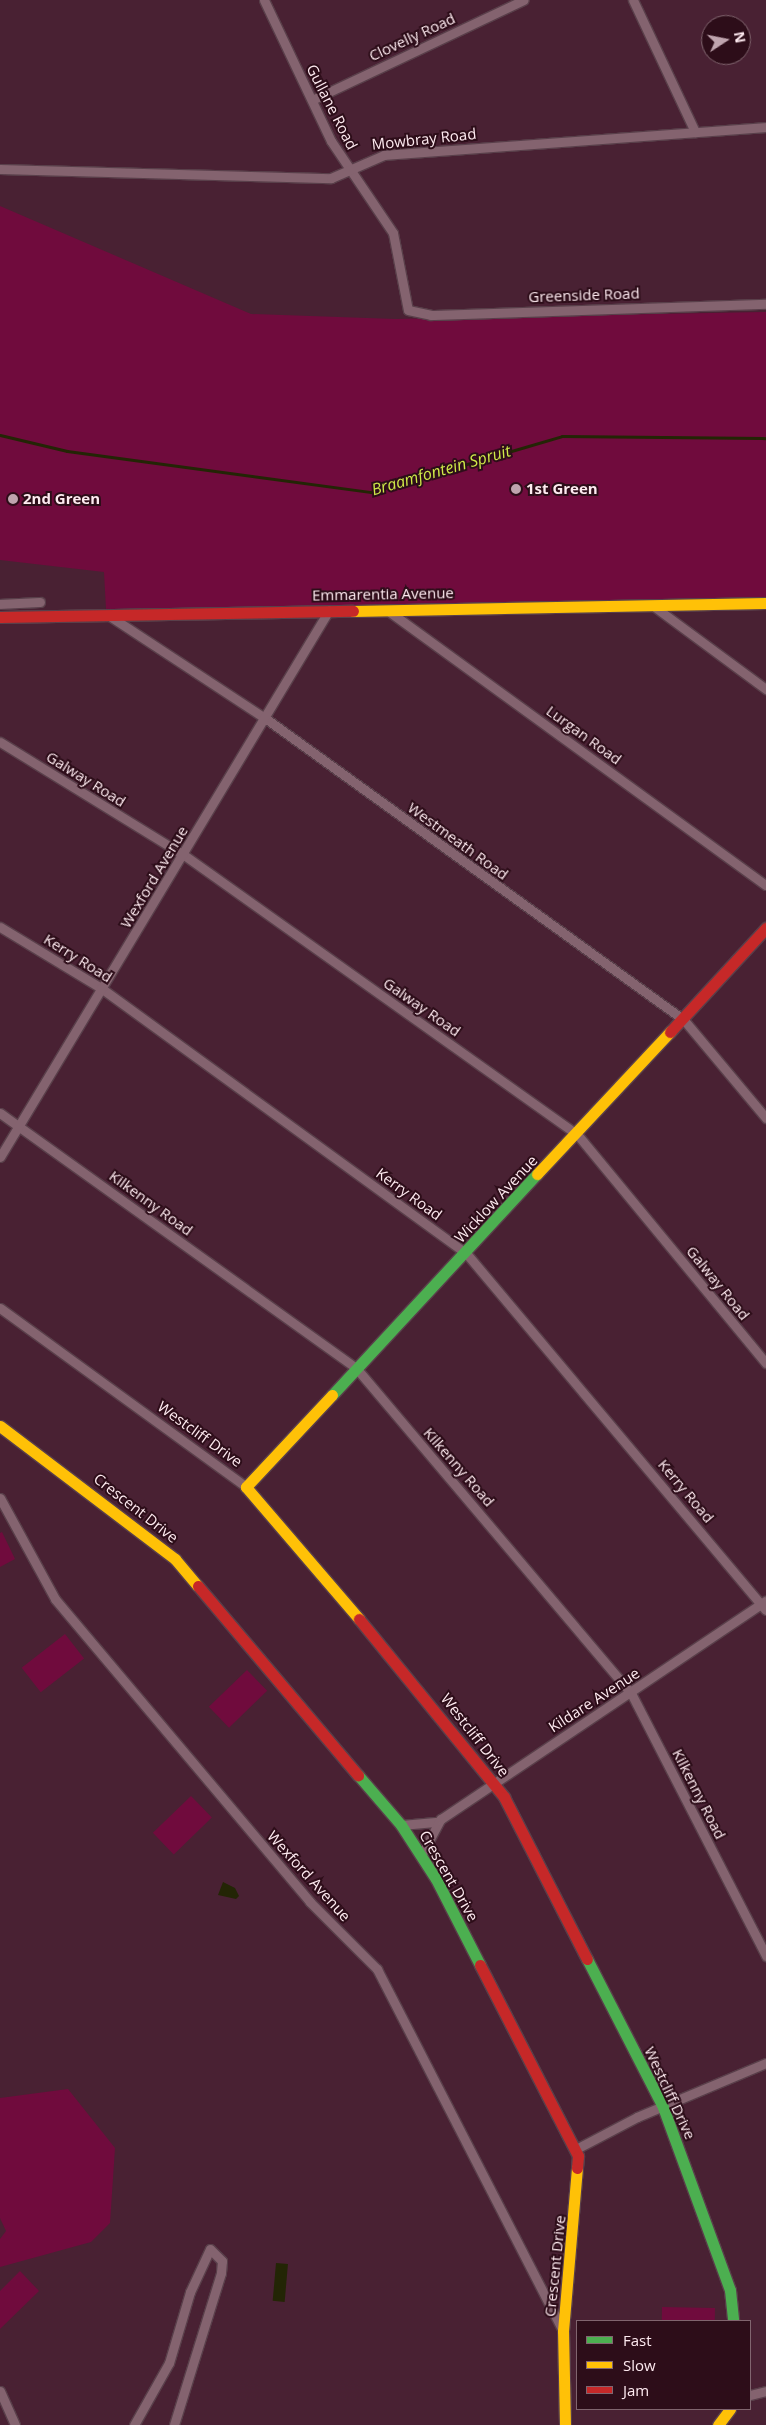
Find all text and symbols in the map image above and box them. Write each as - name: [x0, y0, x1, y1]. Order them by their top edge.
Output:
- street label: Clovelly Road: [366, 9, 458, 65]
- north arrow: [701, 15, 751, 65]
- text: N: [730, 30, 751, 45]
- street label: Gullane Road: [303, 61, 361, 153]
- street label: Mowbray Road: [371, 125, 477, 153]
- street label: Greenside Road: [528, 284, 640, 306]
- water label: Braamfontein Spruit: [369, 441, 513, 499]
- place label: 1st Green: [526, 480, 598, 498]
- marker: 1st Green: [510, 483, 522, 495]
- place label: 2nd Green: [23, 490, 100, 508]
- marker: 2nd Green: [7, 493, 19, 505]
- street label: Emmarentia Avenue: [312, 584, 454, 604]
- street label: Lurgan Road: [543, 702, 625, 768]
- street label: Galway Road: [43, 747, 129, 811]
- street label: Westmeath Road: [404, 799, 512, 883]
- street label: Wexford Avenue: [117, 823, 191, 931]
- street label: Kerry Road: [41, 930, 115, 986]
- street label: Galway Road: [380, 974, 464, 1040]
- street label: Wicklow Avenue: [451, 1151, 541, 1247]
- street label: Kerry Road: [373, 1164, 445, 1224]
- street label: Kilkenny Road: [106, 1167, 196, 1239]
- street label: Galway Road: [683, 1242, 753, 1324]
- street label: Westcliff Drive: [154, 1397, 246, 1471]
- street label: Kilkenny Road: [420, 1424, 498, 1510]
- street label: Kerry Road: [654, 1456, 718, 1526]
- street label: Crescent Drive: [90, 1470, 182, 1546]
- street label: Kildare Avenue: [545, 1664, 643, 1736]
- street label: Westcliff Drive: [437, 1690, 513, 1780]
- street label: Kilkenny Road: [669, 1746, 729, 1842]
- street label: Wexford Avenue: [264, 1827, 354, 1925]
- street label: Crescent Drive: [416, 1827, 482, 1925]
- street label: Westcliff Drive: [641, 2044, 699, 2142]
- street label: Crescent Drive: [541, 2214, 569, 2318]
- legend: [576, 2320, 751, 2410]
- text: Fast: [623, 2330, 652, 2350]
- text: Slow: [623, 2355, 656, 2375]
- text: Jam: [623, 2380, 649, 2400]

